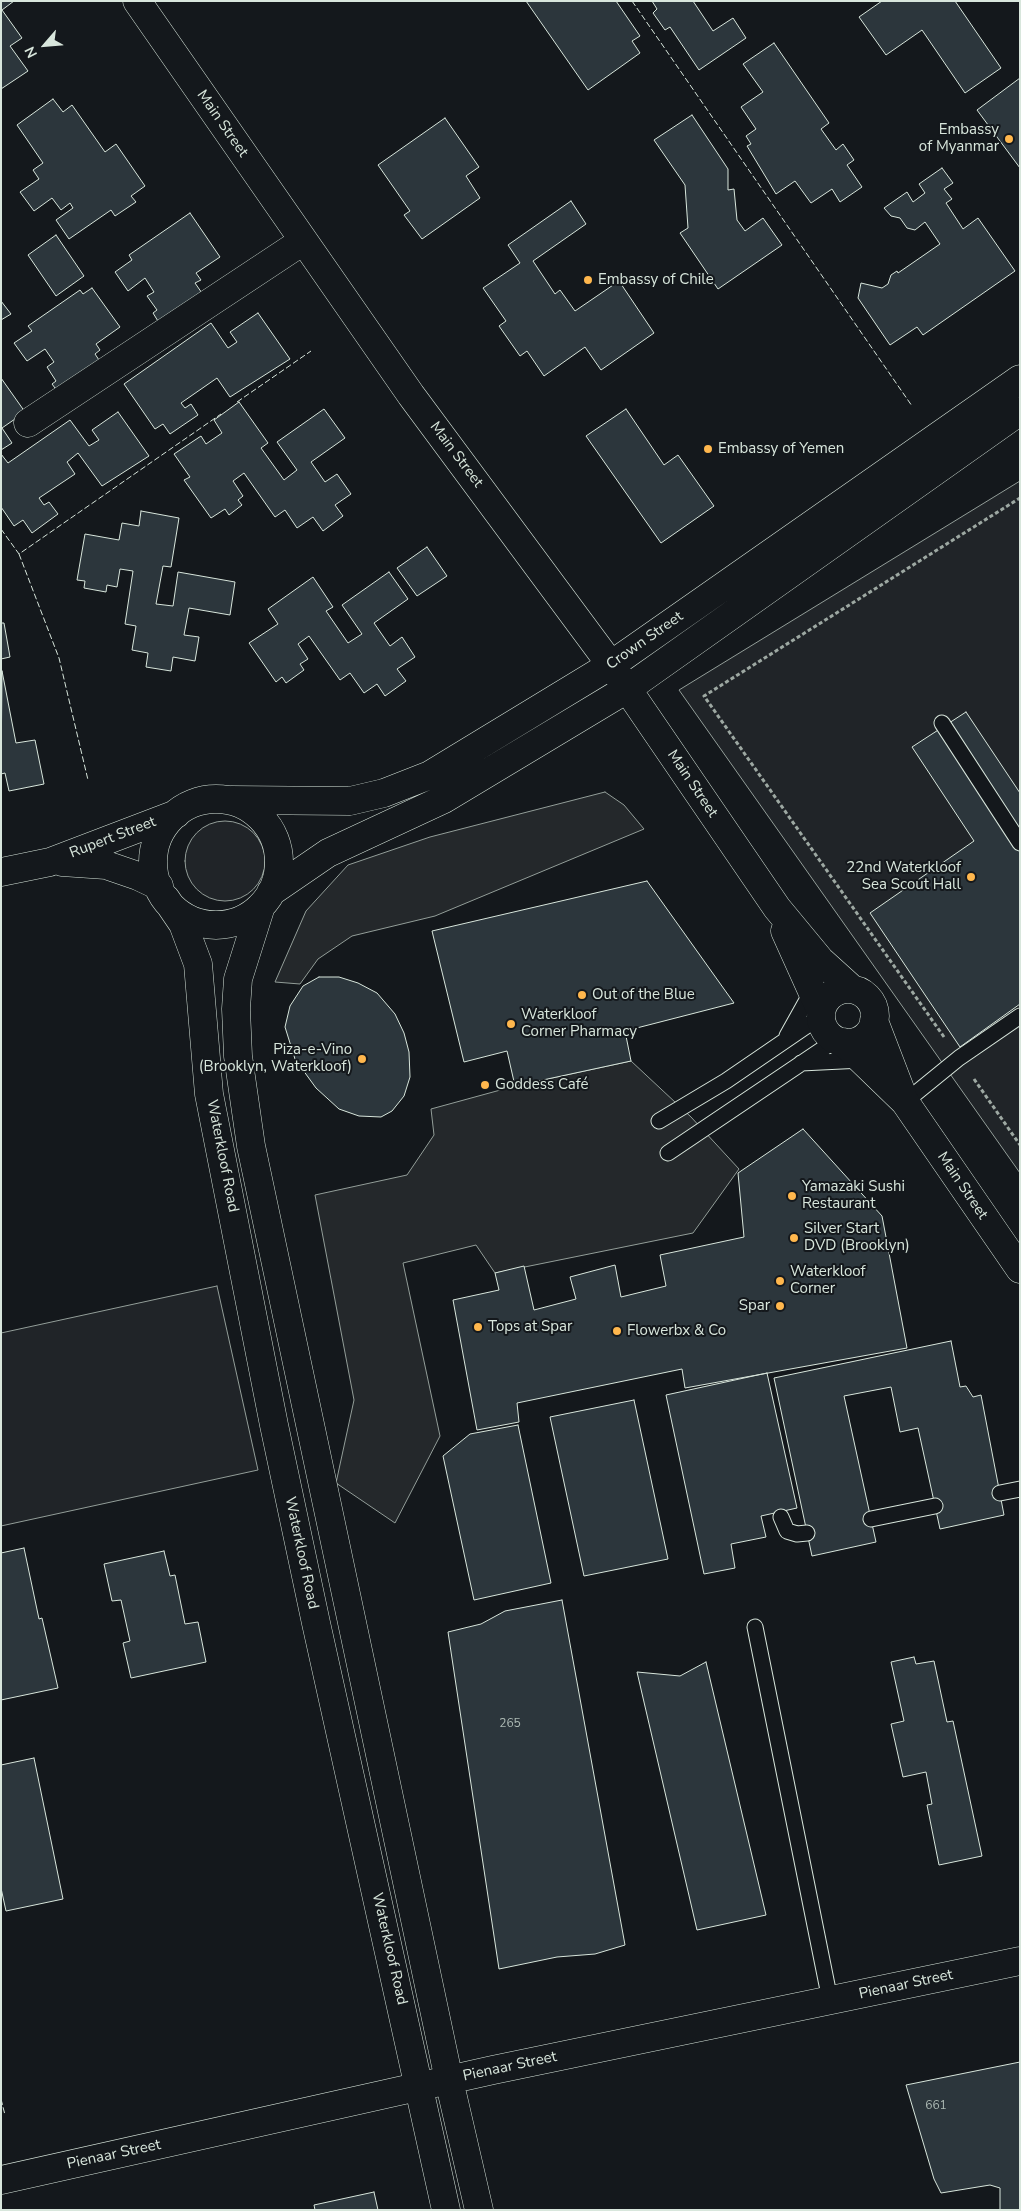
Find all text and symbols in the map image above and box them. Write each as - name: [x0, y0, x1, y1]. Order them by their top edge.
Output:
- north arrow: [20, 20, 70, 70]
- text: N: [20, 43, 42, 61]
- street label: Main Street: [192, 87, 252, 161]
- place label: Embassy of Myanmar: [919, 121, 999, 156]
- marker: Embassy of Myanmar: [1003, 133, 1015, 145]
- place label: Embassy of Chile: [598, 271, 714, 289]
- marker: Embassy of Chile: [582, 274, 594, 286]
- street label: Main Street: [425, 419, 487, 491]
- place label: Embassy of Yemen: [718, 440, 844, 458]
- marker: Embassy of Yemen: [702, 443, 714, 455]
- street label: Crown Street: [603, 608, 687, 674]
- street label: Main Street: [663, 747, 721, 821]
- street label: Rupert Street: [67, 813, 159, 863]
- place label: 22nd Waterkloof Sea Scout Hall: [846, 859, 961, 894]
- marker: 22nd Waterkloof Sea Scout Hall: [965, 871, 977, 883]
- place label: Out of the Blue: [592, 986, 695, 1004]
- marker: Out of the Blue: [576, 989, 588, 1001]
- place label: Waterkloof Corner Pharmacy: [521, 1006, 637, 1041]
- marker: Waterkloof Corner Pharmacy: [505, 1018, 517, 1030]
- place label: Piza-e-Vino (Brooklyn, Waterkloof): [199, 1041, 352, 1076]
- marker: Piza-e-Vino (Brooklyn, Waterkloof): [356, 1053, 368, 1065]
- place label: Goddess Café: [495, 1076, 589, 1094]
- marker: Goddess Café: [479, 1079, 491, 1091]
- street label: Waterkloof Road: [202, 1098, 242, 1214]
- street label: Main Street: [933, 1149, 991, 1223]
- place label: Yamazaki Sushi Restaurant: [802, 1178, 905, 1213]
- marker: Yamazaki Sushi Restaurant: [786, 1190, 798, 1202]
- place label: Silver Start DVD (Brooklyn): [804, 1220, 910, 1255]
- marker: Silver Start DVD (Brooklyn): [788, 1232, 800, 1244]
- place label: Waterkloof Corner: [790, 1263, 866, 1298]
- marker: Waterkloof Corner: [774, 1275, 786, 1287]
- place label: Spar: [739, 1297, 770, 1315]
- marker: Spar: [774, 1300, 786, 1312]
- place label: Tops at Spar: [488, 1318, 572, 1336]
- marker: Tops at Spar: [472, 1321, 484, 1333]
- place label: Flowerbx & Co: [627, 1322, 726, 1340]
- marker: Flowerbx & Co: [611, 1325, 623, 1337]
- street label: Waterkloof Road: [280, 1495, 322, 1611]
- house number: 265: [499, 1717, 521, 1731]
- street label: Waterkloof Road: [367, 1891, 411, 2007]
- street label: Pienaar Street: [857, 1966, 955, 2004]
- street label: Pienaar Street: [461, 2048, 559, 2086]
- house number: 661: [925, 2099, 947, 2113]
- street label: Pienaar Street: [65, 2136, 163, 2174]

